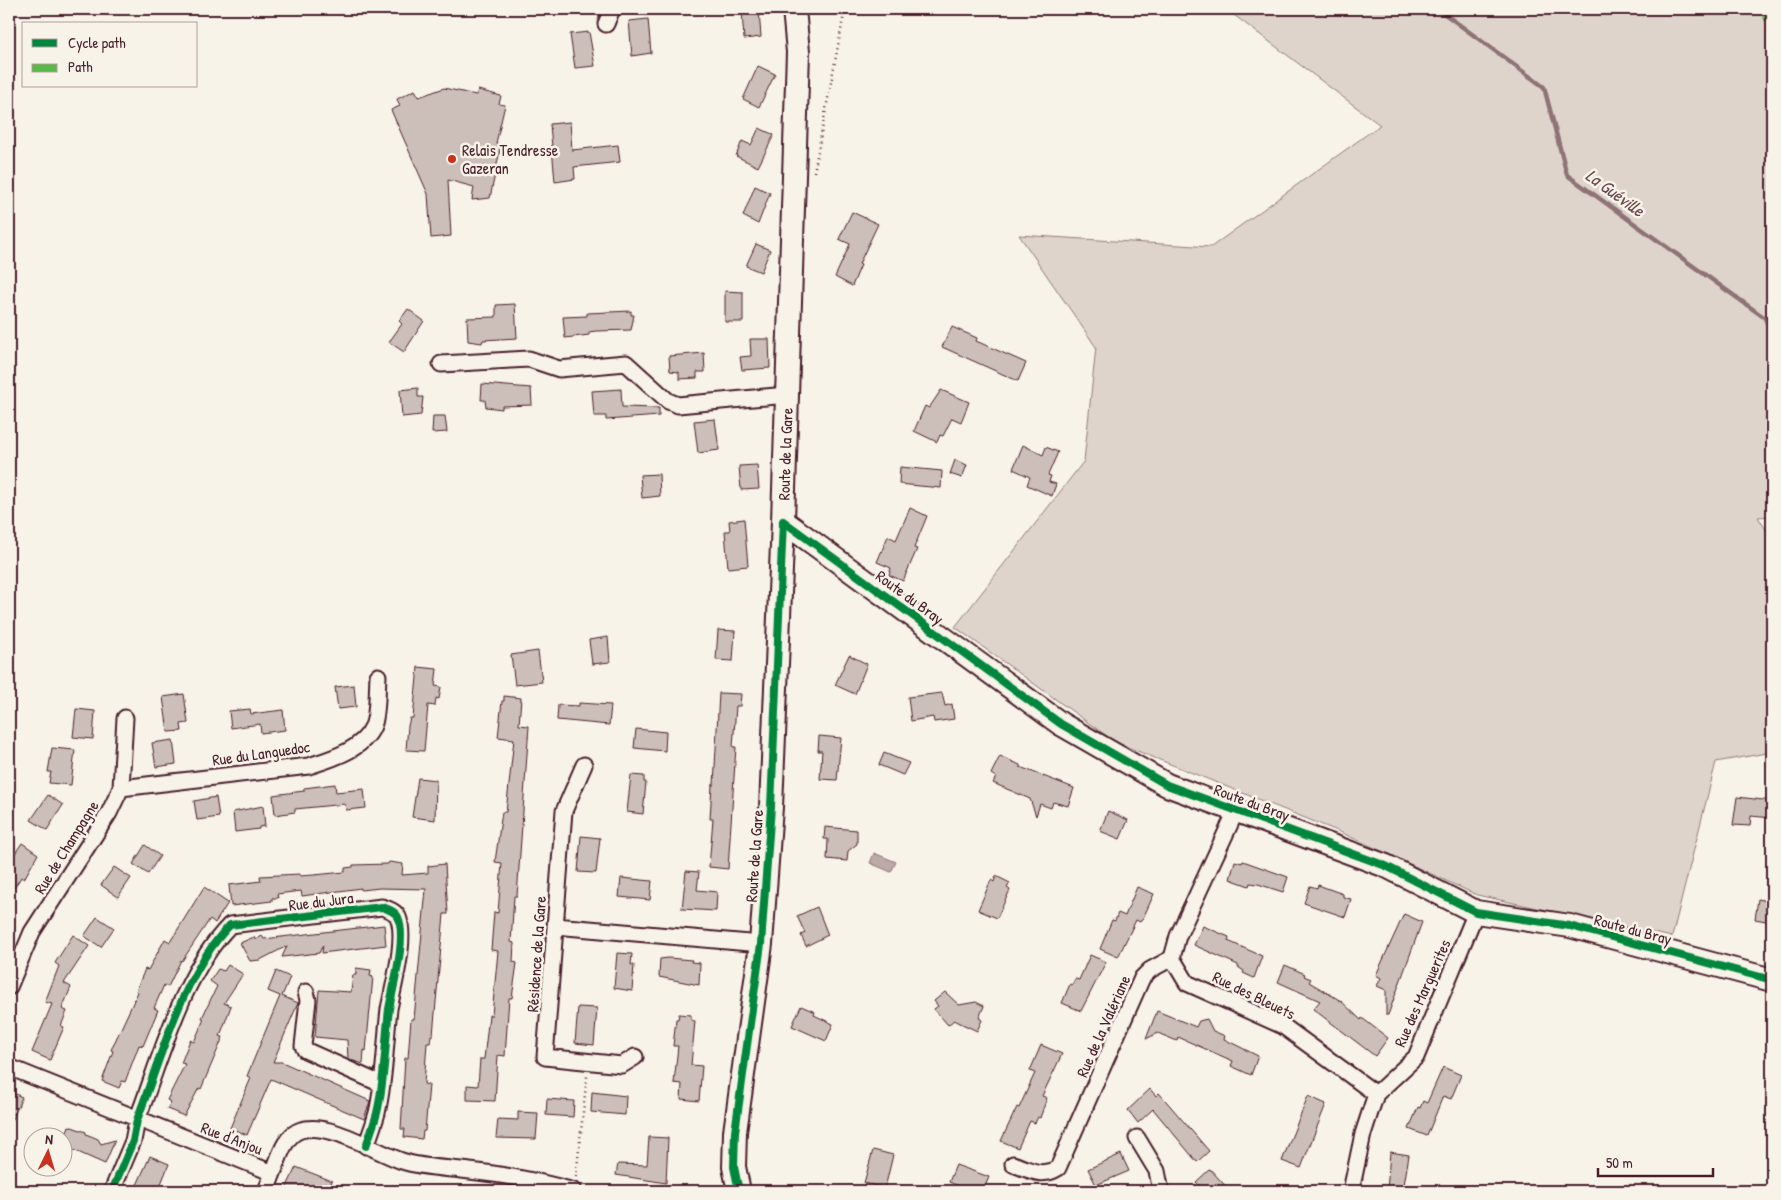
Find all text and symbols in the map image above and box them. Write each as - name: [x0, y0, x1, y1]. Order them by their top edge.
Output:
- legend: [22, 22, 198, 88]
- text: Cycle path: [68, 32, 126, 53]
- text: Path: [68, 56, 93, 77]
- place label: Relais Tendresse Gazeran: [462, 139, 559, 179]
- marker: Relais Tendresse Gazeran: [446, 153, 458, 165]
- water label: La Guéville: [1581, 163, 1650, 223]
- street label: Route de la Gare: [772, 407, 798, 501]
- street label: Route du Bray: [871, 565, 949, 629]
- street label: Rue du Languedoc: [211, 735, 312, 771]
- street label: Route du Bray: [1211, 778, 1293, 826]
- street label: Rue de Champagne: [28, 795, 104, 898]
- street label: Route de la Gare: [740, 808, 768, 903]
- street label: Rue du Jura: [288, 886, 354, 916]
- street label: Résidence de la Gare: [521, 895, 551, 1013]
- street label: Route du Bray: [1592, 908, 1674, 950]
- street label: Rue des Marguerites: [1388, 936, 1456, 1050]
- street label: Rue des Bleuets: [1209, 966, 1299, 1024]
- street label: Rue de la Valériane: [1071, 971, 1136, 1081]
- street label: Rue d'Anjou: [198, 1116, 266, 1160]
- north arrow: [22, 1128, 72, 1178]
- text: N: [45, 1129, 54, 1148]
- scale bar: [1598, 1145, 1714, 1177]
- text: 50 m: [1606, 1152, 1633, 1173]

